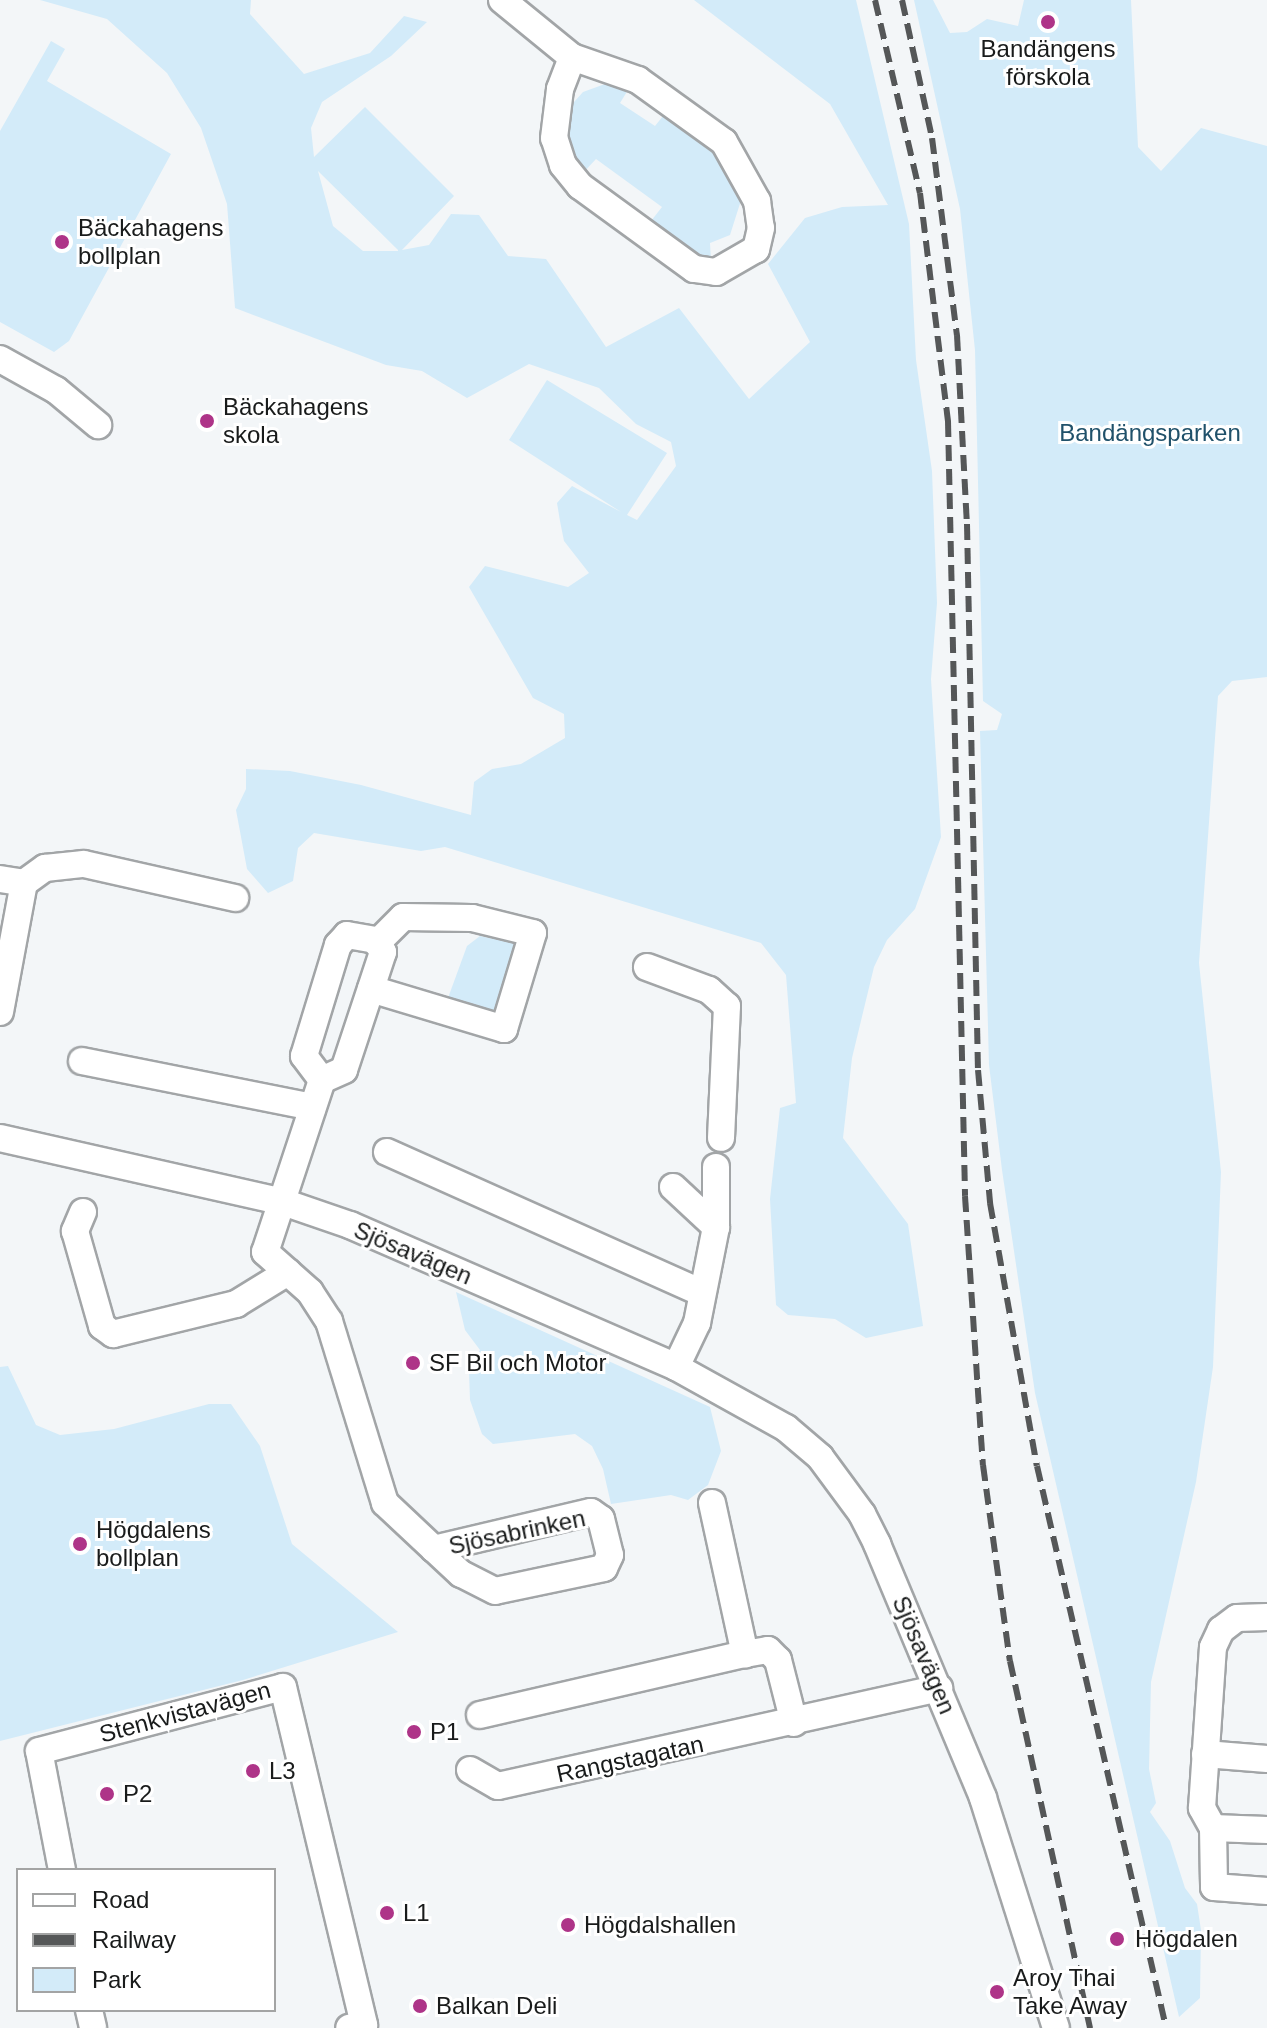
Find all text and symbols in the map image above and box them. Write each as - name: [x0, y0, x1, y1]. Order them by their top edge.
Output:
- marker: Bandängens förskola: [1039, 13, 1057, 31]
- place label: Bandängens förskola: [981, 35, 1115, 91]
- place label: Bäckahagens bollplan: [78, 214, 223, 270]
- marker: Bäckahagens bollplan: [53, 233, 71, 251]
- place label: Bäckahagens skola: [223, 393, 368, 449]
- marker: Bäckahagens skola: [198, 412, 216, 430]
- park label: Bandängsparken: [1059, 419, 1241, 447]
- street label: Sjösavägen: [350, 1215, 476, 1291]
- place label: SF Bil och Motor: [429, 1349, 606, 1377]
- marker: SF Bil och Motor: [404, 1354, 422, 1372]
- street label: Sjösabrinken: [446, 1503, 588, 1561]
- place label: Högdalens bollplan: [96, 1516, 211, 1572]
- marker: Högdalens bollplan: [71, 1535, 89, 1553]
- street label: Sjösavägen: [886, 1592, 962, 1718]
- street label: Stenkvistavägen: [96, 1675, 274, 1749]
- place label: P1: [430, 1718, 459, 1746]
- marker: P1: [405, 1723, 423, 1741]
- street label: Rangstagatan: [554, 1729, 706, 1789]
- place label: L3: [269, 1757, 296, 1785]
- marker: L3: [244, 1762, 262, 1780]
- place label: P2: [123, 1780, 152, 1808]
- marker: P2: [98, 1785, 116, 1803]
- legend: [16, 1868, 276, 2012]
- text: Road: [92, 1886, 149, 1913]
- place label: L1: [403, 1899, 430, 1927]
- marker: L1: [378, 1904, 396, 1922]
- place label: Högdalshallen: [584, 1911, 736, 1939]
- marker: Högdalshallen: [559, 1916, 577, 1934]
- place label: Högdalen: [1135, 1925, 1238, 1953]
- text: Railway: [92, 1926, 176, 1953]
- marker: Högdalen: [1106, 1928, 1128, 1950]
- place label: Aroy Thai Take Away: [1013, 1964, 1129, 2020]
- text: Park: [92, 1966, 141, 1993]
- marker: Aroy Thai Take Away: [988, 1983, 1006, 2001]
- place label: Balkan Deli: [436, 1992, 557, 2020]
- marker: Balkan Deli: [411, 1997, 429, 2015]

